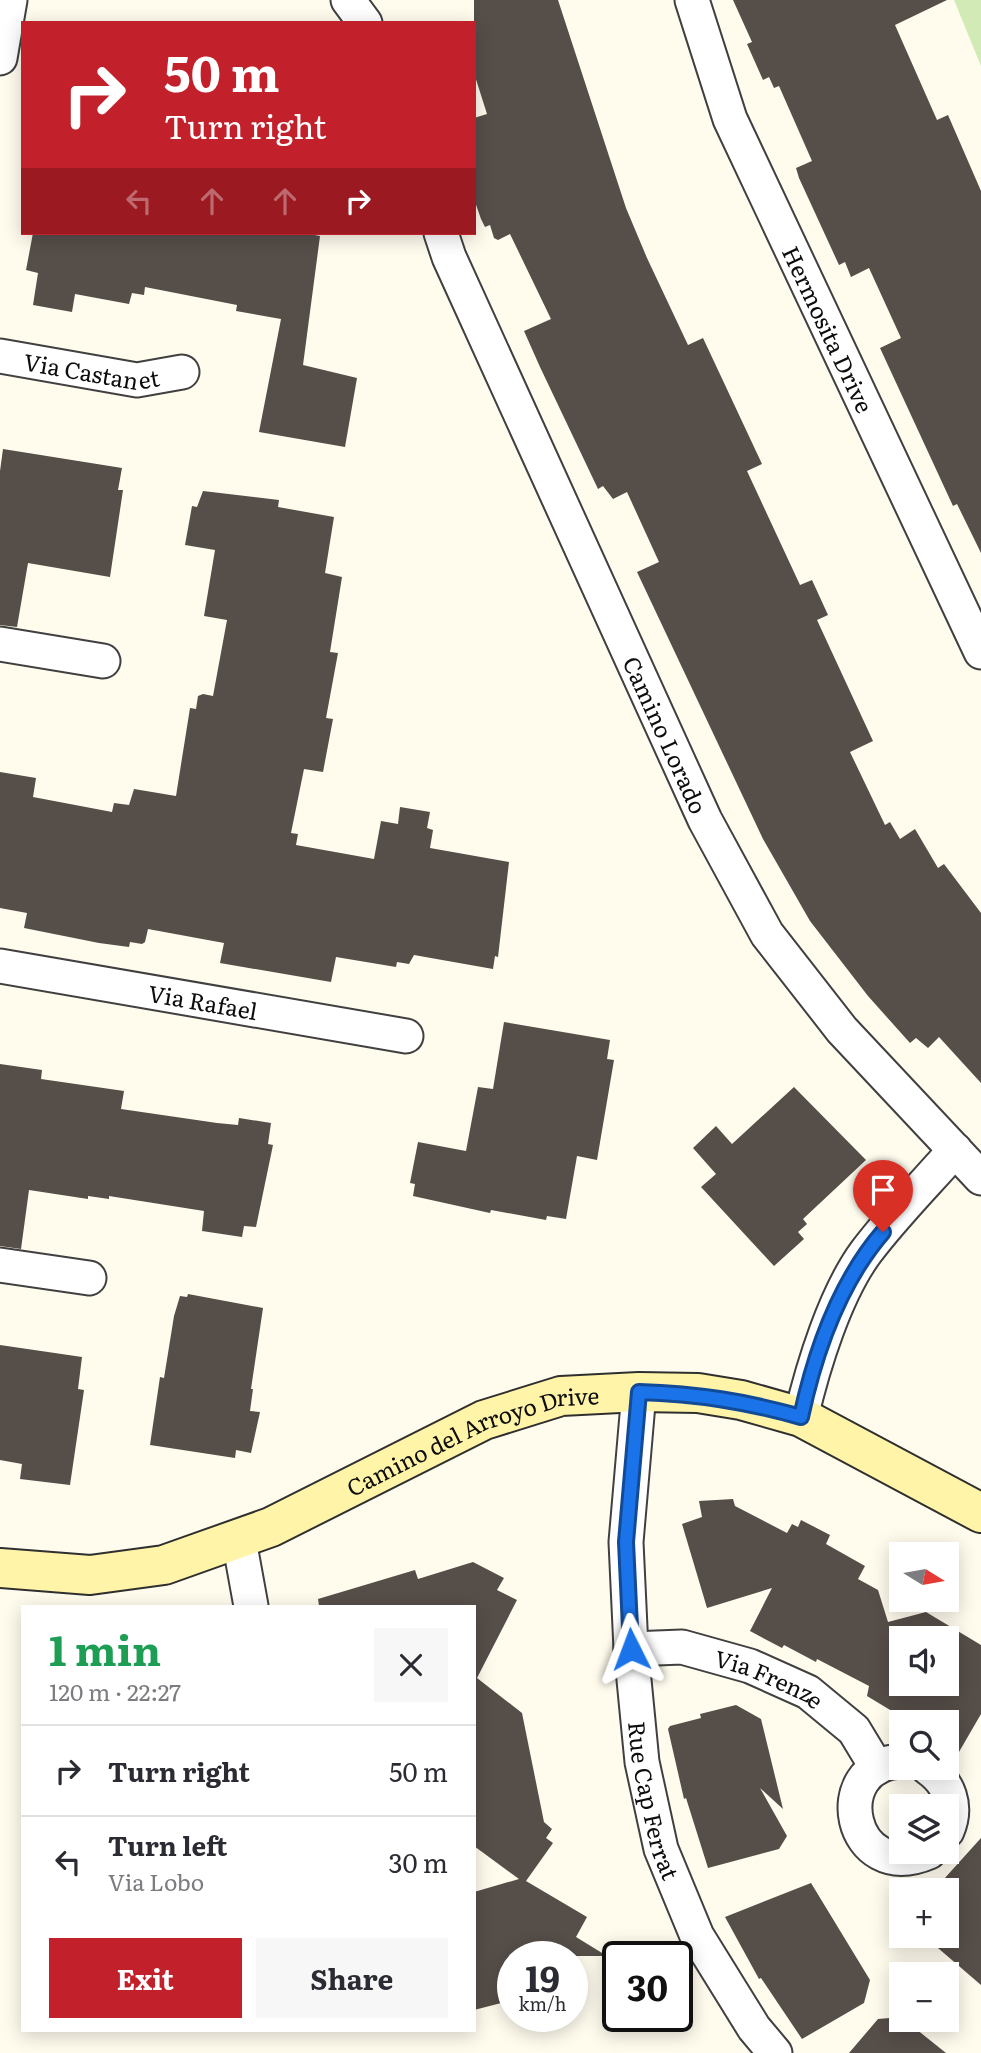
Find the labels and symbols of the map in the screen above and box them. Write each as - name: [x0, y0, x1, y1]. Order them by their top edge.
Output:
- street label: Hermosita Drive: [775, 240, 883, 418]
- street label: Via Castanet: [21, 344, 163, 397]
- street label: Camino Lorado: [616, 650, 717, 819]
- street label: Via Rafael: [146, 975, 261, 1027]
- pin: [853, 1160, 913, 1232]
- street label: Camino del Arroyo Drive: [340, 1377, 600, 1504]
- north arrow: [889, 1542, 959, 1612]
- position arrow: [594, 1612, 668, 1686]
- street label: Via Frenze: [711, 1640, 832, 1716]
- street label: Rue Cap Ferrat: [621, 1720, 689, 1885]
- speed limit sign: 30: [602, 1941, 693, 2032]

